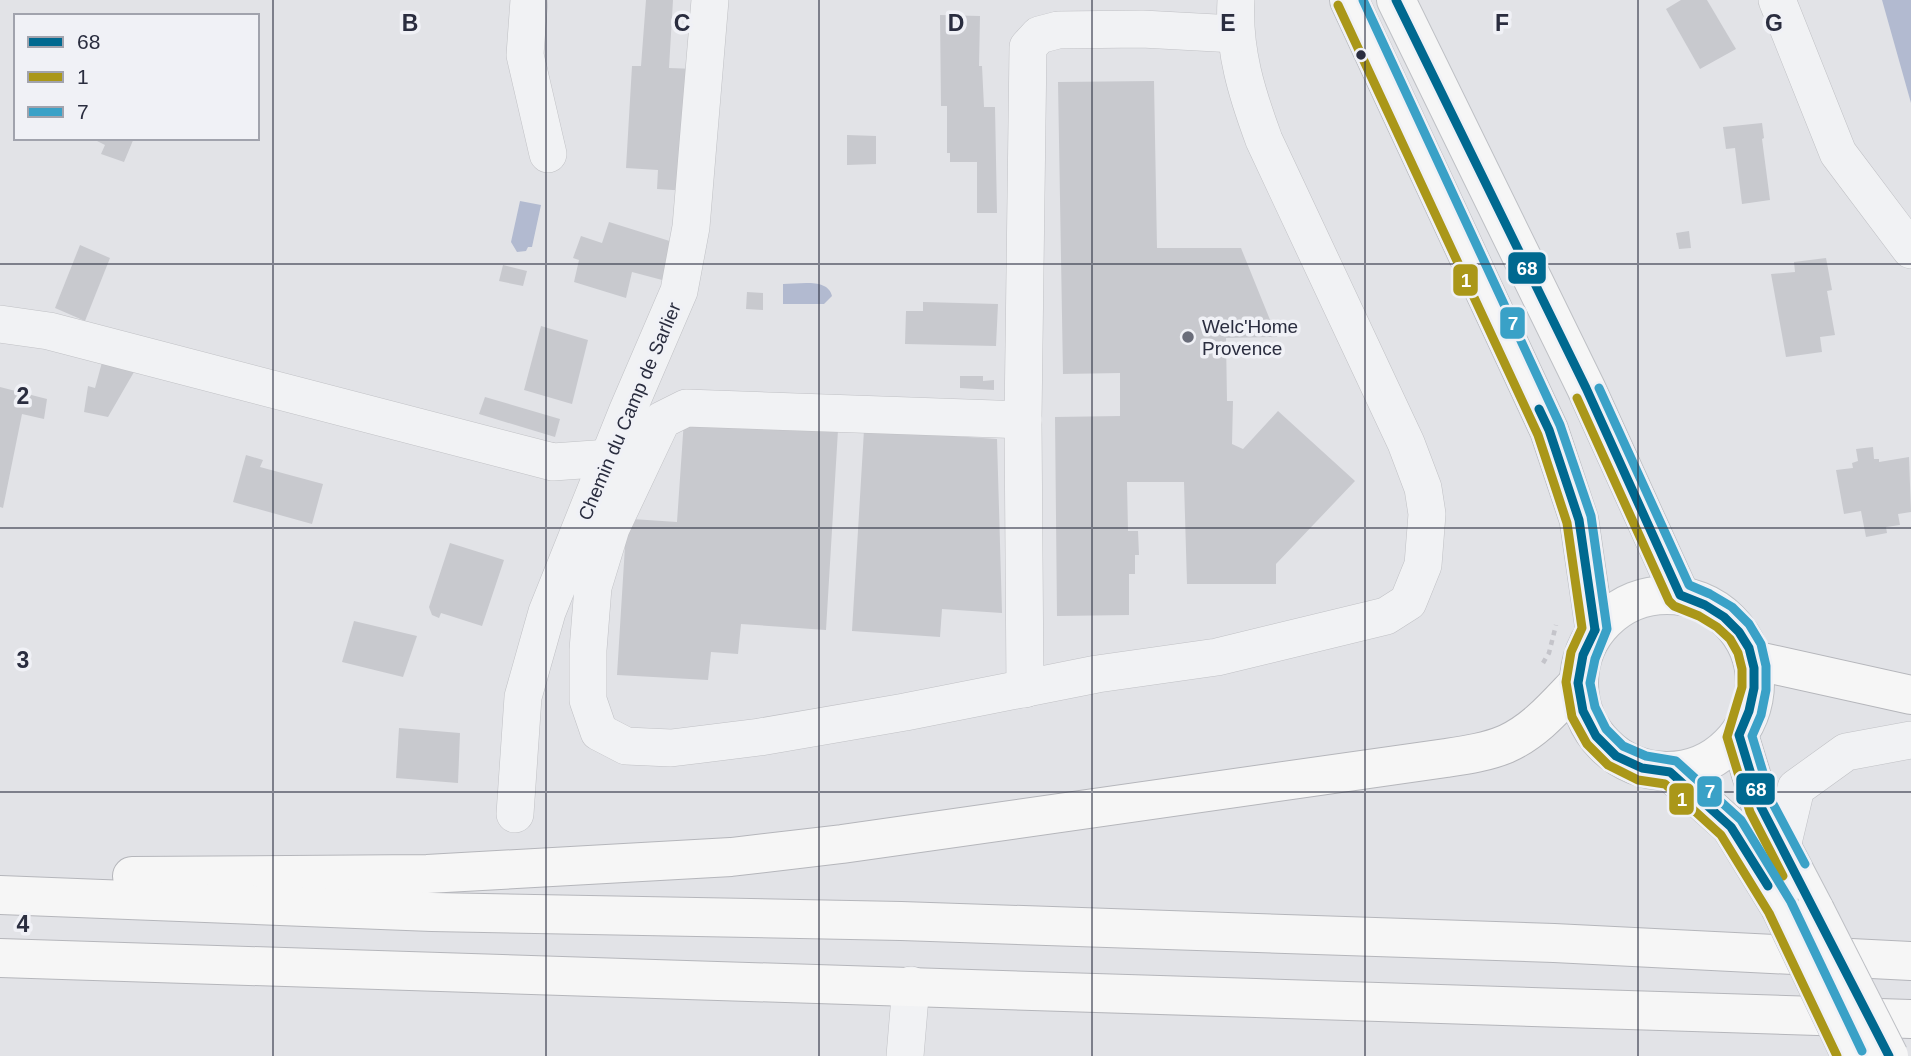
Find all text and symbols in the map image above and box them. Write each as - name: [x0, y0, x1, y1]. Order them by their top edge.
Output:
- text: B: [402, 10, 418, 36]
- text: C: [674, 10, 690, 36]
- text: D: [948, 10, 964, 36]
- text: E: [1220, 10, 1236, 36]
- text: F: [1495, 10, 1509, 36]
- text: G: [1765, 10, 1783, 36]
- legend: [14, 14, 259, 140]
- text: 68: [77, 30, 100, 53]
- unlabelled marker: [1354, 48, 1368, 62]
- text: 1: [77, 65, 89, 88]
- text: 7: [77, 100, 89, 123]
- line badge: 68: [1507, 251, 1547, 285]
- text: 68: [1516, 258, 1538, 279]
- line badge: 1: [1452, 263, 1479, 297]
- text: 1: [1461, 270, 1472, 291]
- street label: Chemin du Camp de Sarlier: [574, 299, 685, 523]
- line badge: 7: [1499, 306, 1526, 340]
- text: 7: [1508, 313, 1518, 334]
- place label: Welc'Home Provence: [1202, 316, 1298, 359]
- marker: Welc'Home Provence: [1180, 329, 1196, 345]
- text: 2: [17, 383, 29, 409]
- text: 3: [17, 647, 29, 673]
- line badge: 68: [1735, 772, 1776, 806]
- line badge: 7: [1696, 775, 1723, 808]
- text: 68: [1745, 779, 1767, 800]
- text: 7: [1705, 781, 1715, 802]
- line badge: 1: [1668, 782, 1695, 816]
- text: 1: [1677, 789, 1688, 810]
- text: 4: [17, 911, 30, 937]

